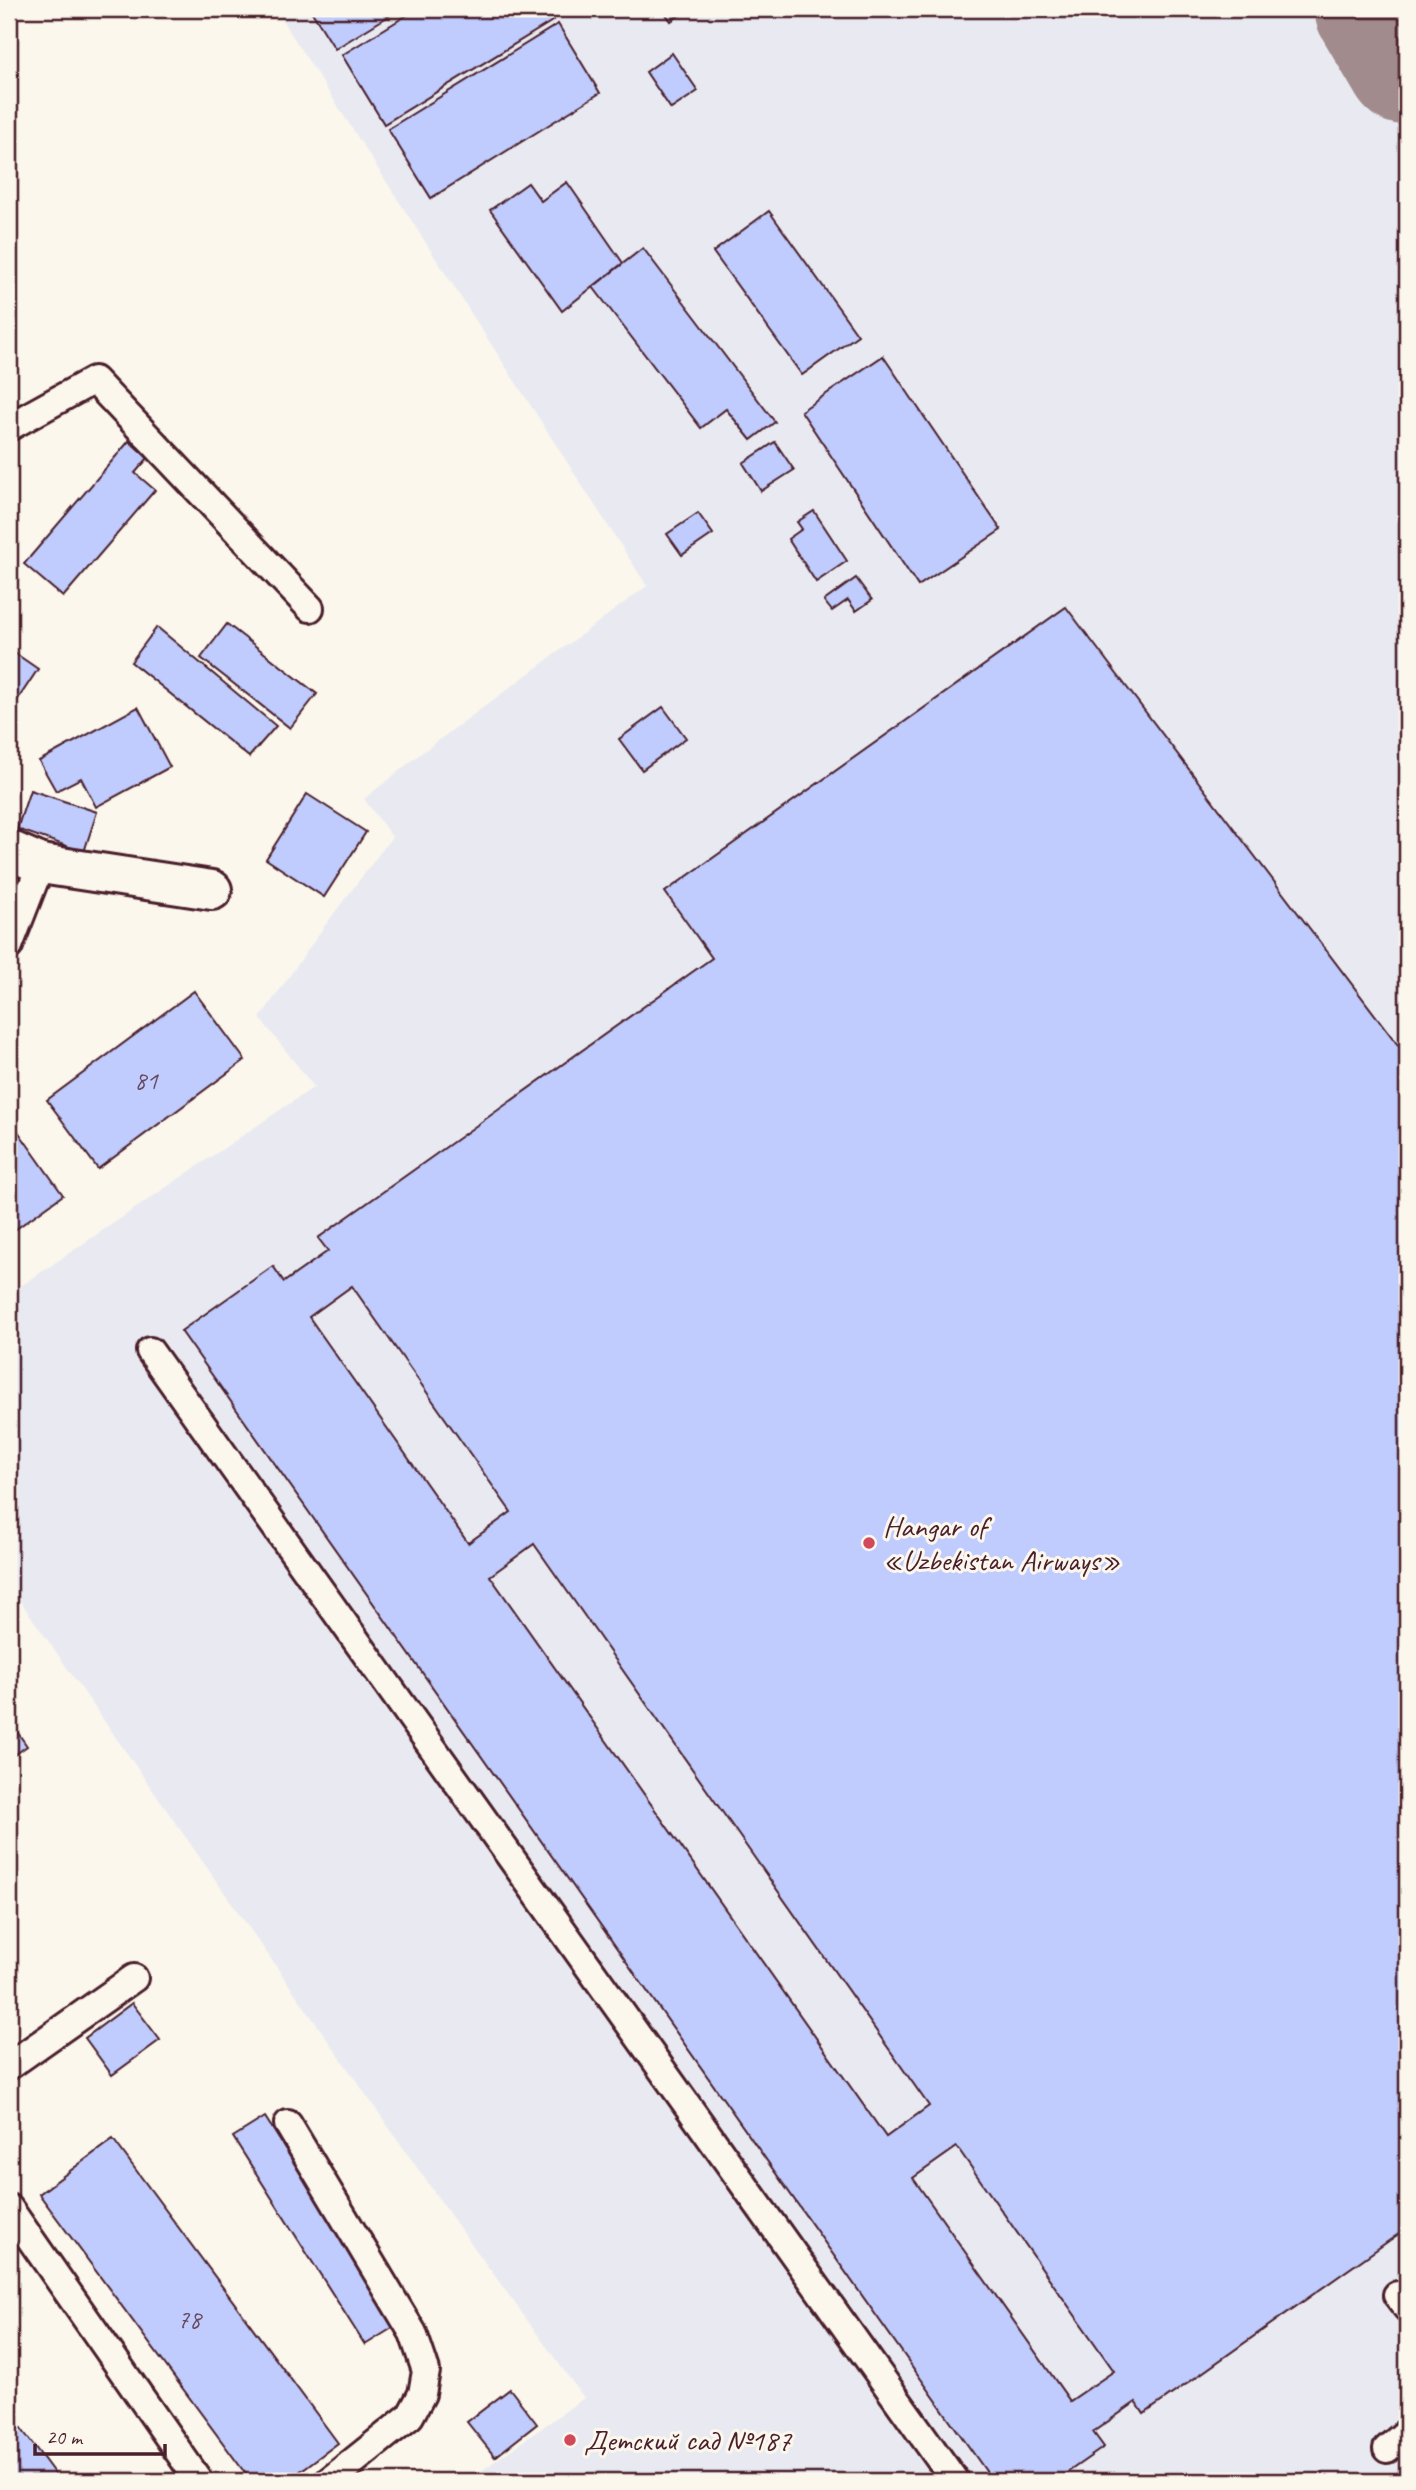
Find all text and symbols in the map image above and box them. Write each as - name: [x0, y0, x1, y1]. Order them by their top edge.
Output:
- house number: 81: [134, 1064, 159, 1097]
- place label: Hangar of «Uzbekistan Airways»: [883, 1507, 1120, 1579]
- marker: Hangar of «Uzbekistan Airways»: [861, 1535, 877, 1551]
- house number: 78: [177, 2303, 203, 2336]
- scale bar: [35, 2413, 164, 2457]
- place label: Детский сад №187: [584, 2421, 793, 2459]
- text: 20 m: [46, 2424, 84, 2450]
- marker: Детский сад №187: [562, 2432, 578, 2448]

